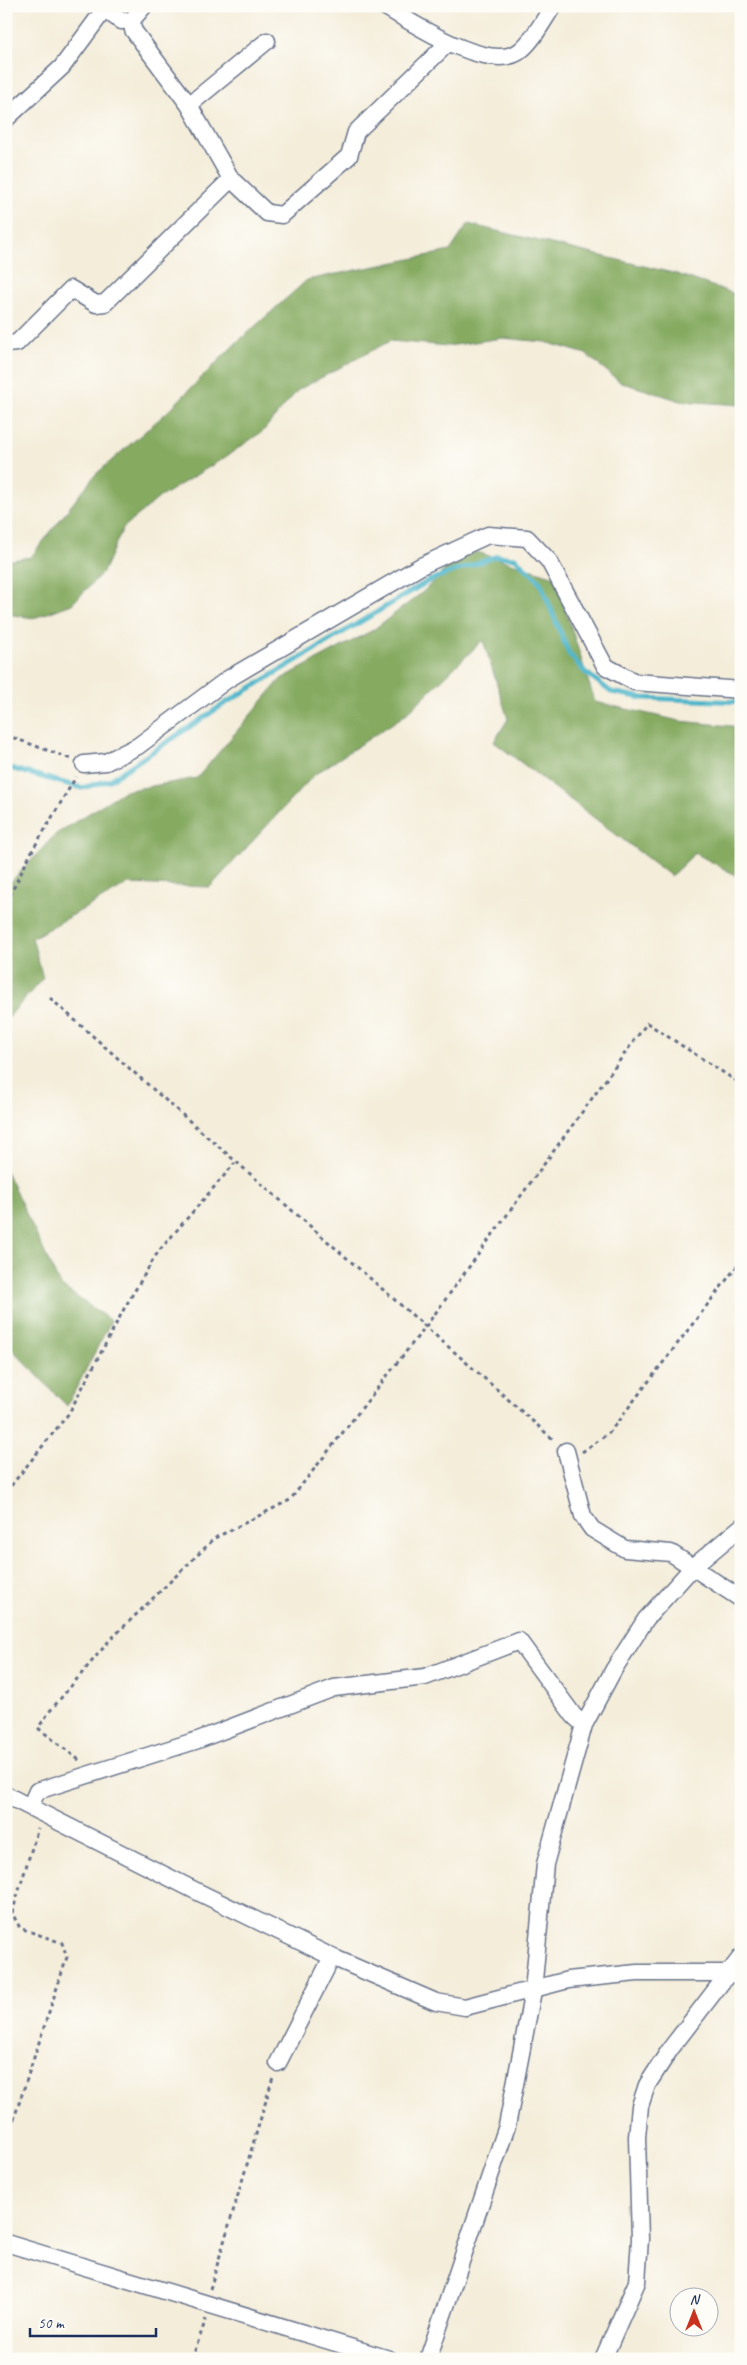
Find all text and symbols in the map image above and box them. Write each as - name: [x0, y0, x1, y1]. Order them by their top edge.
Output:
- north arrow: [670, 2288, 720, 2338]
- text: N: [690, 2291, 701, 2308]
- scale bar: [30, 2305, 156, 2337]
- text: 50 m: [38, 2314, 65, 2333]

